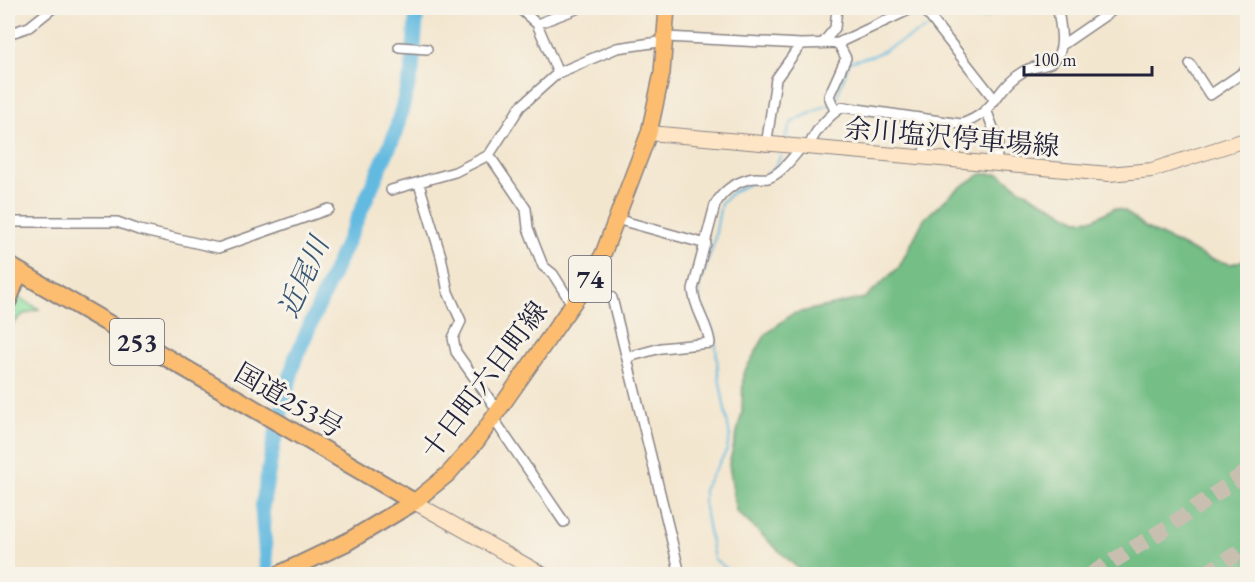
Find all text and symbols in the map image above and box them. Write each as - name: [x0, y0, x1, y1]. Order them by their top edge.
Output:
- scale bar: [1024, 39, 1152, 77]
- text: 100 m: [1033, 48, 1077, 71]
- street label: 余川塩沢停車場線: [843, 110, 1061, 164]
- water label: 近尾川: [269, 229, 338, 323]
- road number: 74: [569, 256, 611, 302]
- street label: 十日町六日町線: [413, 294, 555, 466]
- road number: 253: [110, 319, 164, 365]
- street label: 国道253号: [228, 355, 350, 445]

